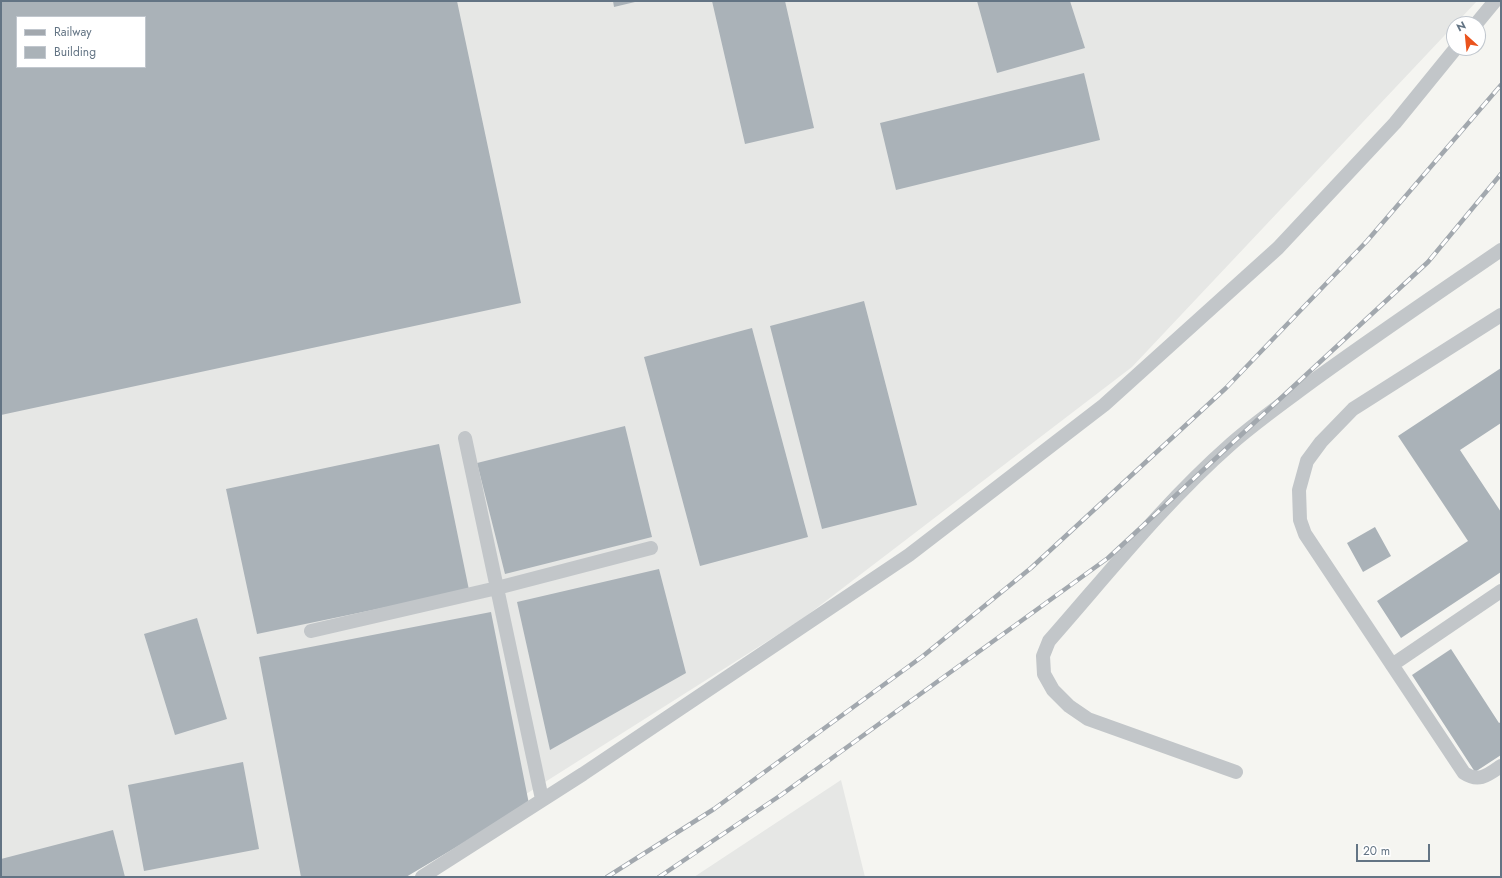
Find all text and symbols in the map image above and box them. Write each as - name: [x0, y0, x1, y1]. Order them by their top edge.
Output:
- legend: [16, 16, 146, 68]
- north arrow: [1446, 16, 1486, 56]
- text: N: [1453, 17, 1469, 35]
- text: Railway: [54, 23, 92, 41]
- text: Building: [54, 43, 96, 61]
- scale bar: [1358, 836, 1432, 862]
- text: 20 m: [1363, 842, 1390, 860]

